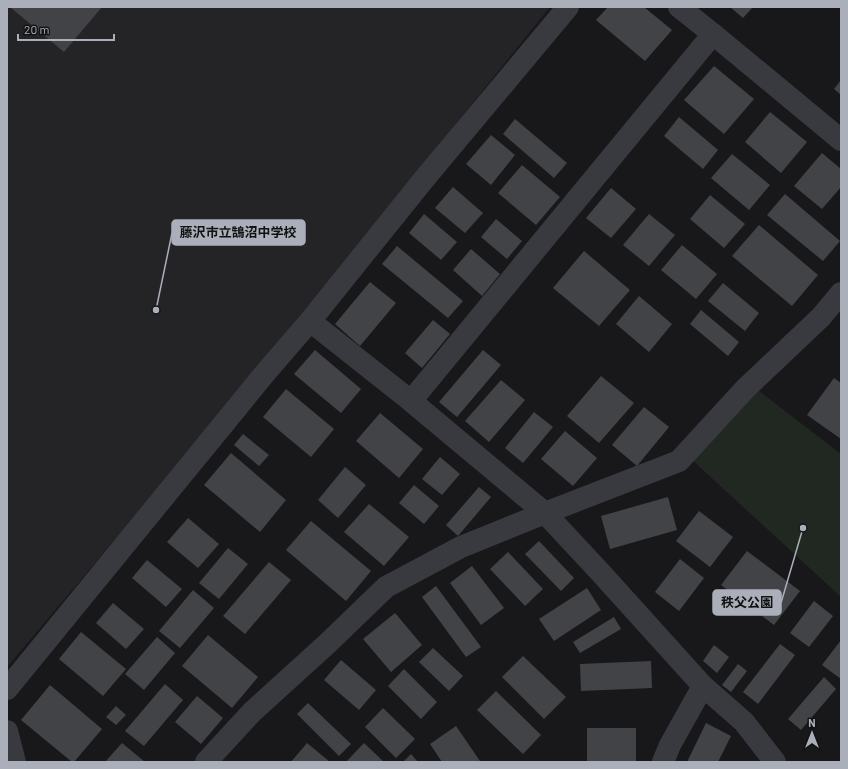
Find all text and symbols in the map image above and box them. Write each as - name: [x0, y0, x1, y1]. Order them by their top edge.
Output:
- scale bar: [18, 16, 114, 42]
- text: 20 m: [24, 22, 50, 36]
- callout: 藤沢市立鵠沼中学校: [172, 220, 305, 245]
- text: 藤沢市立鵠沼中学校: [179, 224, 297, 240]
- callout: 秩父公園: [713, 590, 781, 615]
- text: 秩父公園: [721, 594, 773, 610]
- north arrow: [792, 713, 832, 753]
- text: N: [808, 716, 816, 729]

